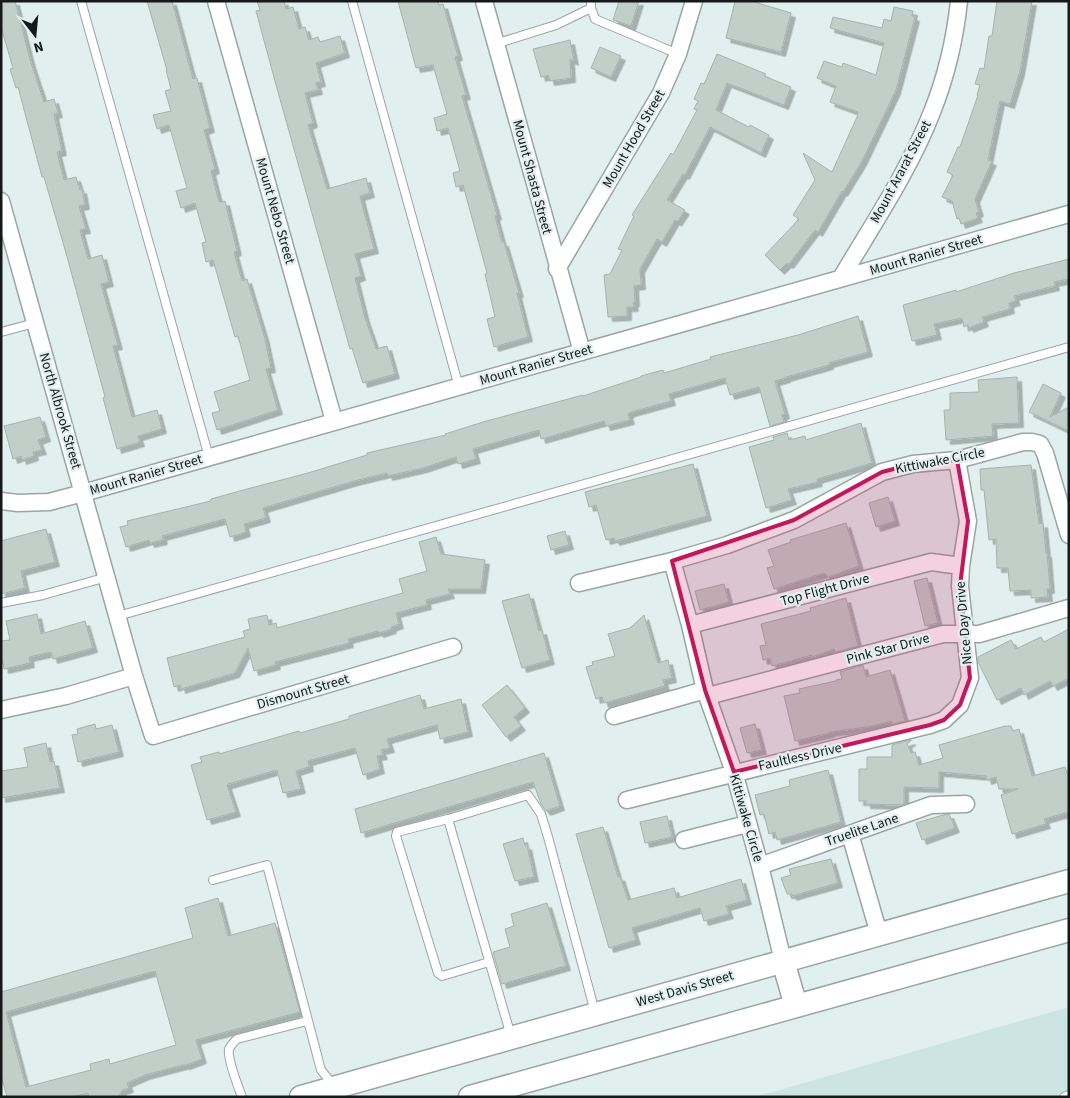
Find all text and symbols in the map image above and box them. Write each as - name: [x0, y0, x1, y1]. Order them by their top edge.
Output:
- north arrow: [10, 10, 60, 60]
- text: N: [31, 36, 46, 57]
- street label: Mount Hood Street: [598, 86, 670, 192]
- street label: Mount Ararat Street: [865, 117, 937, 227]
- street label: Mount Shasta Street: [507, 118, 557, 237]
- street label: Mount Nebo Street: [250, 155, 300, 267]
- street label: Mount Ranier Street: [867, 229, 985, 281]
- street label: Mount Ranier Street: [477, 339, 595, 391]
- street label: North Albrook Street: [34, 350, 86, 472]
- street label: Kittiwake Circle: [894, 443, 986, 479]
- street label: Mount Ranier Street: [87, 449, 205, 501]
- street label: Top Flight Drive: [778, 569, 872, 611]
- street label: Nice Day Drive: [950, 580, 978, 666]
- street label: Pink Star Drive: [844, 628, 932, 670]
- street label: Dismount Street: [255, 669, 352, 715]
- street label: Faultless Drive: [756, 738, 844, 776]
- street label: Kittiwake Circle: [724, 772, 768, 864]
- street label: Truelite Lane: [823, 808, 901, 852]
- street label: West Davis Street: [634, 965, 736, 1012]

